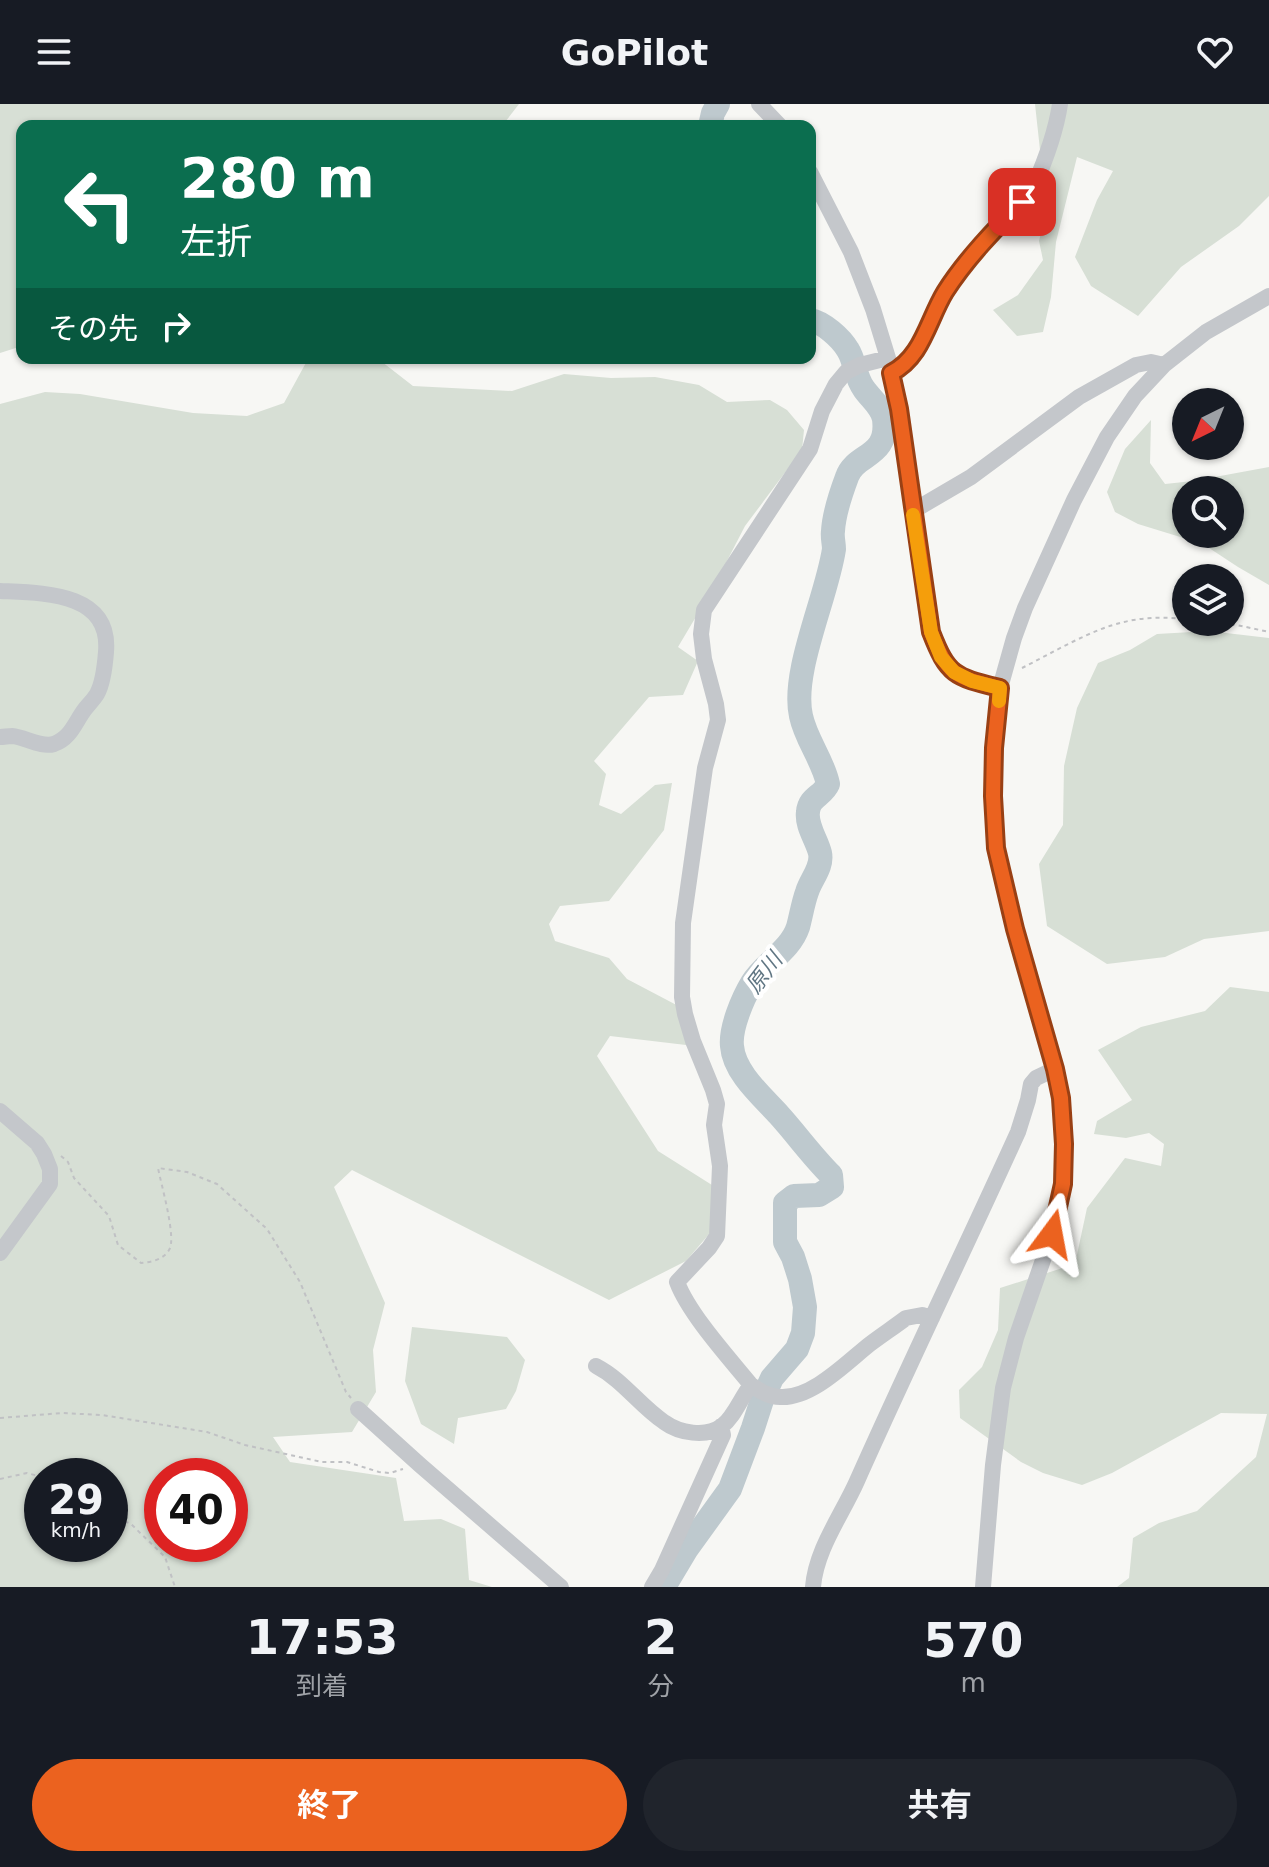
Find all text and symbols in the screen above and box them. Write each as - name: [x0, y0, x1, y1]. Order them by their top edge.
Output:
- icon: menu: [32, 30, 76, 74]
- icon: heart: [1193, 30, 1237, 74]
- text: GoPilot: [561, 32, 708, 73]
- text: 280 m: [180, 145, 375, 210]
- icon: left: [48, 152, 152, 256]
- pin: [988, 168, 1056, 236]
- icon: arrive: [1000, 180, 1044, 224]
- text: 左折: [180, 221, 252, 262]
- icon: right: [154, 304, 198, 348]
- text: その先: [48, 311, 138, 346]
- north arrow: [1172, 388, 1244, 460]
- map controls: [1172, 388, 1244, 636]
- button: search: [1172, 476, 1244, 548]
- button: layers: [1172, 564, 1244, 636]
- water label: 原川: [741, 946, 788, 998]
- position arrow: [1010, 1192, 1094, 1276]
- speed limit sign: 40: [144, 1458, 248, 1562]
- text: 29: [48, 1477, 104, 1523]
- text: km/h: [51, 1518, 101, 1542]
- text: 17:53: [246, 1609, 398, 1665]
- text: 2: [644, 1609, 677, 1665]
- text: 570: [923, 1612, 1023, 1668]
- text: m: [961, 1668, 986, 1698]
- text: 到着: [296, 1671, 348, 1701]
- text: 分: [648, 1671, 674, 1701]
- button: 終了: [32, 1759, 627, 1851]
- button: 共有: [643, 1759, 1237, 1851]

